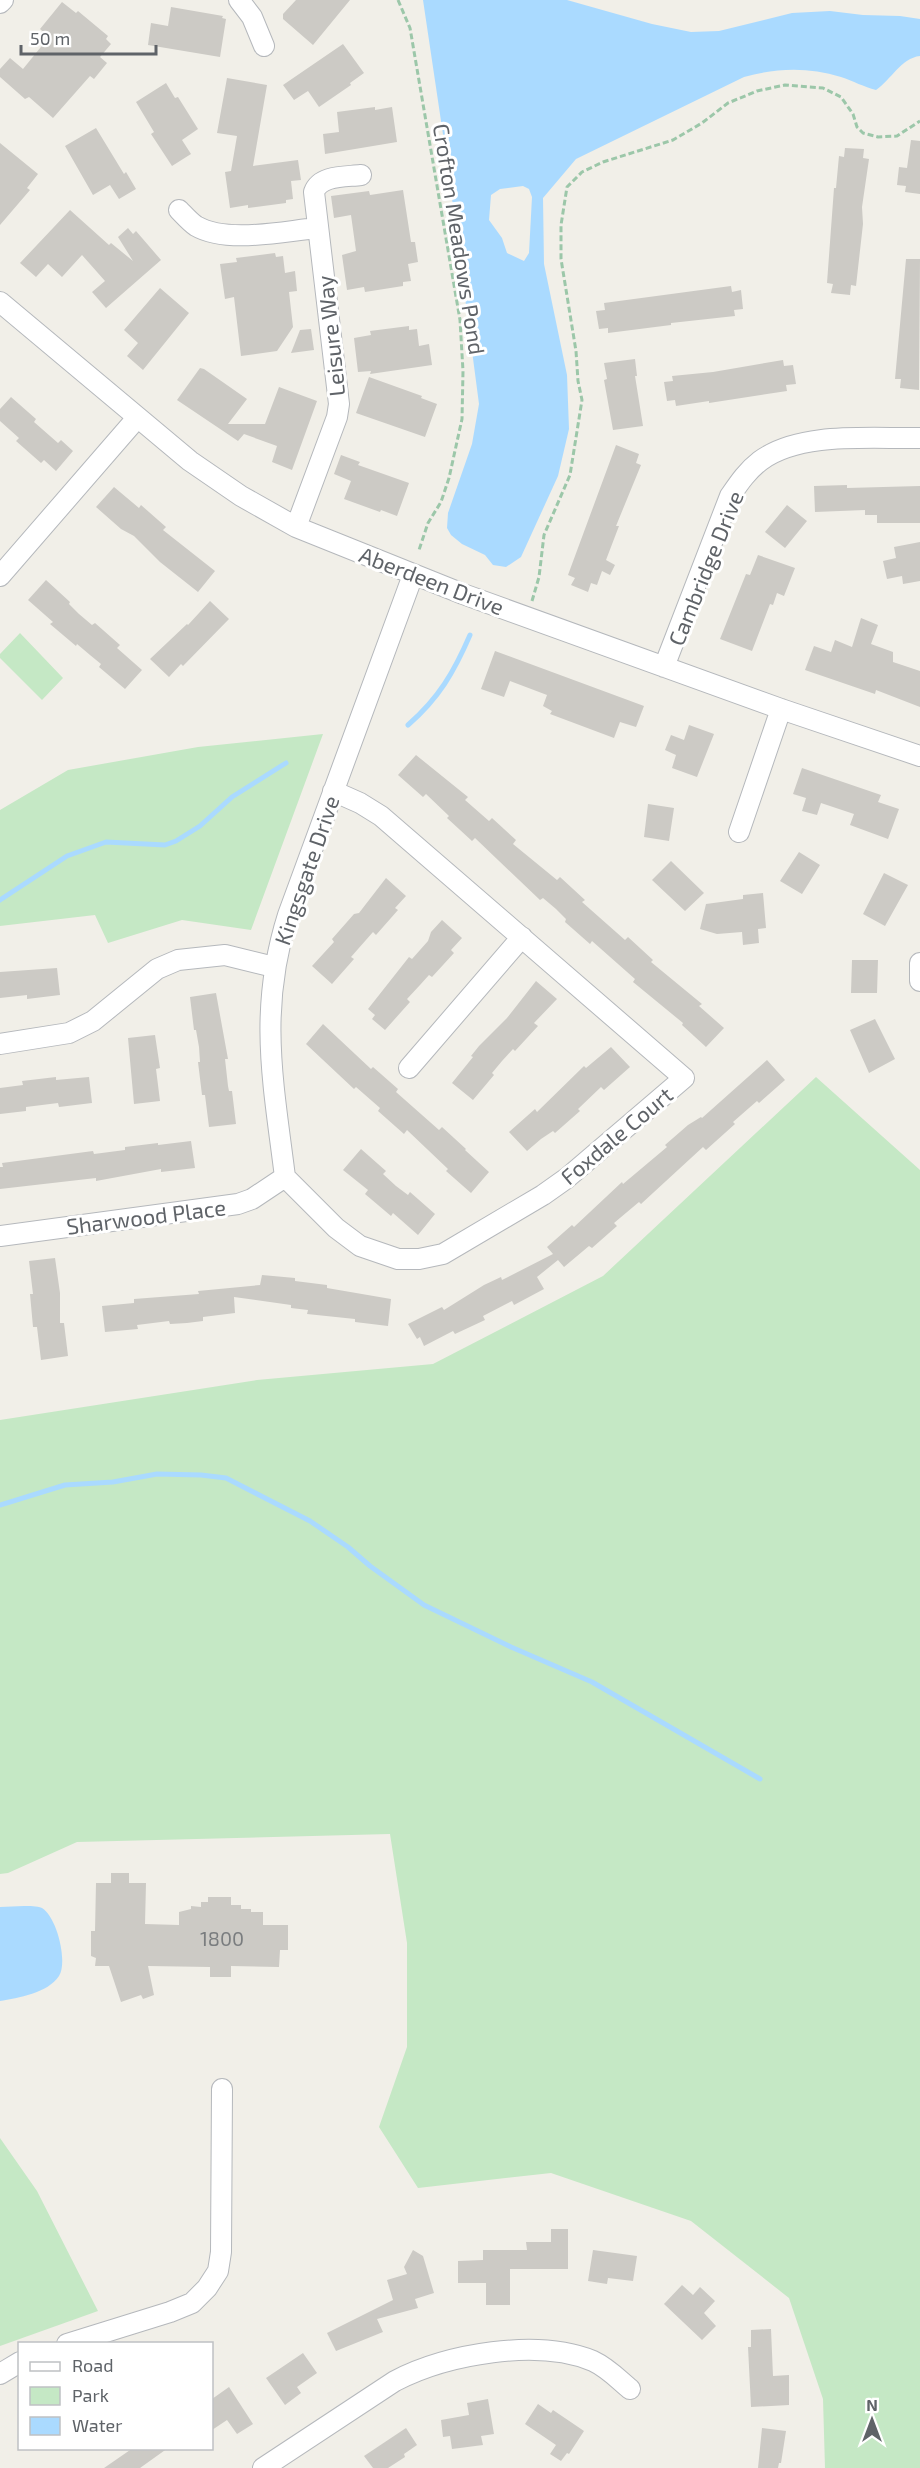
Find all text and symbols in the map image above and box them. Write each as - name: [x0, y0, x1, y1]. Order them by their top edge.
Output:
- scale bar: [21, 18, 156, 56]
- text: 50 m: [30, 27, 70, 49]
- street label: Crofton Meadows Pond: [429, 122, 491, 356]
- street label: Leisure Way: [311, 274, 349, 398]
- street label: Cambridge Drive: [662, 487, 748, 649]
- street label: Aberdeen Drive: [356, 540, 508, 620]
- street label: Kingsgate Drive: [268, 792, 344, 948]
- street label: Foxdale Court: [555, 1081, 677, 1189]
- street label: Sharwood Place: [65, 1193, 227, 1239]
- house number: 1800: [200, 1926, 244, 1950]
- legend: [18, 2342, 213, 2450]
- text: Road: [72, 2354, 113, 2376]
- text: Park: [72, 2384, 109, 2406]
- north arrow: [842, 2390, 902, 2450]
- text: N: [866, 2395, 878, 2414]
- text: Water: [72, 2414, 122, 2436]

